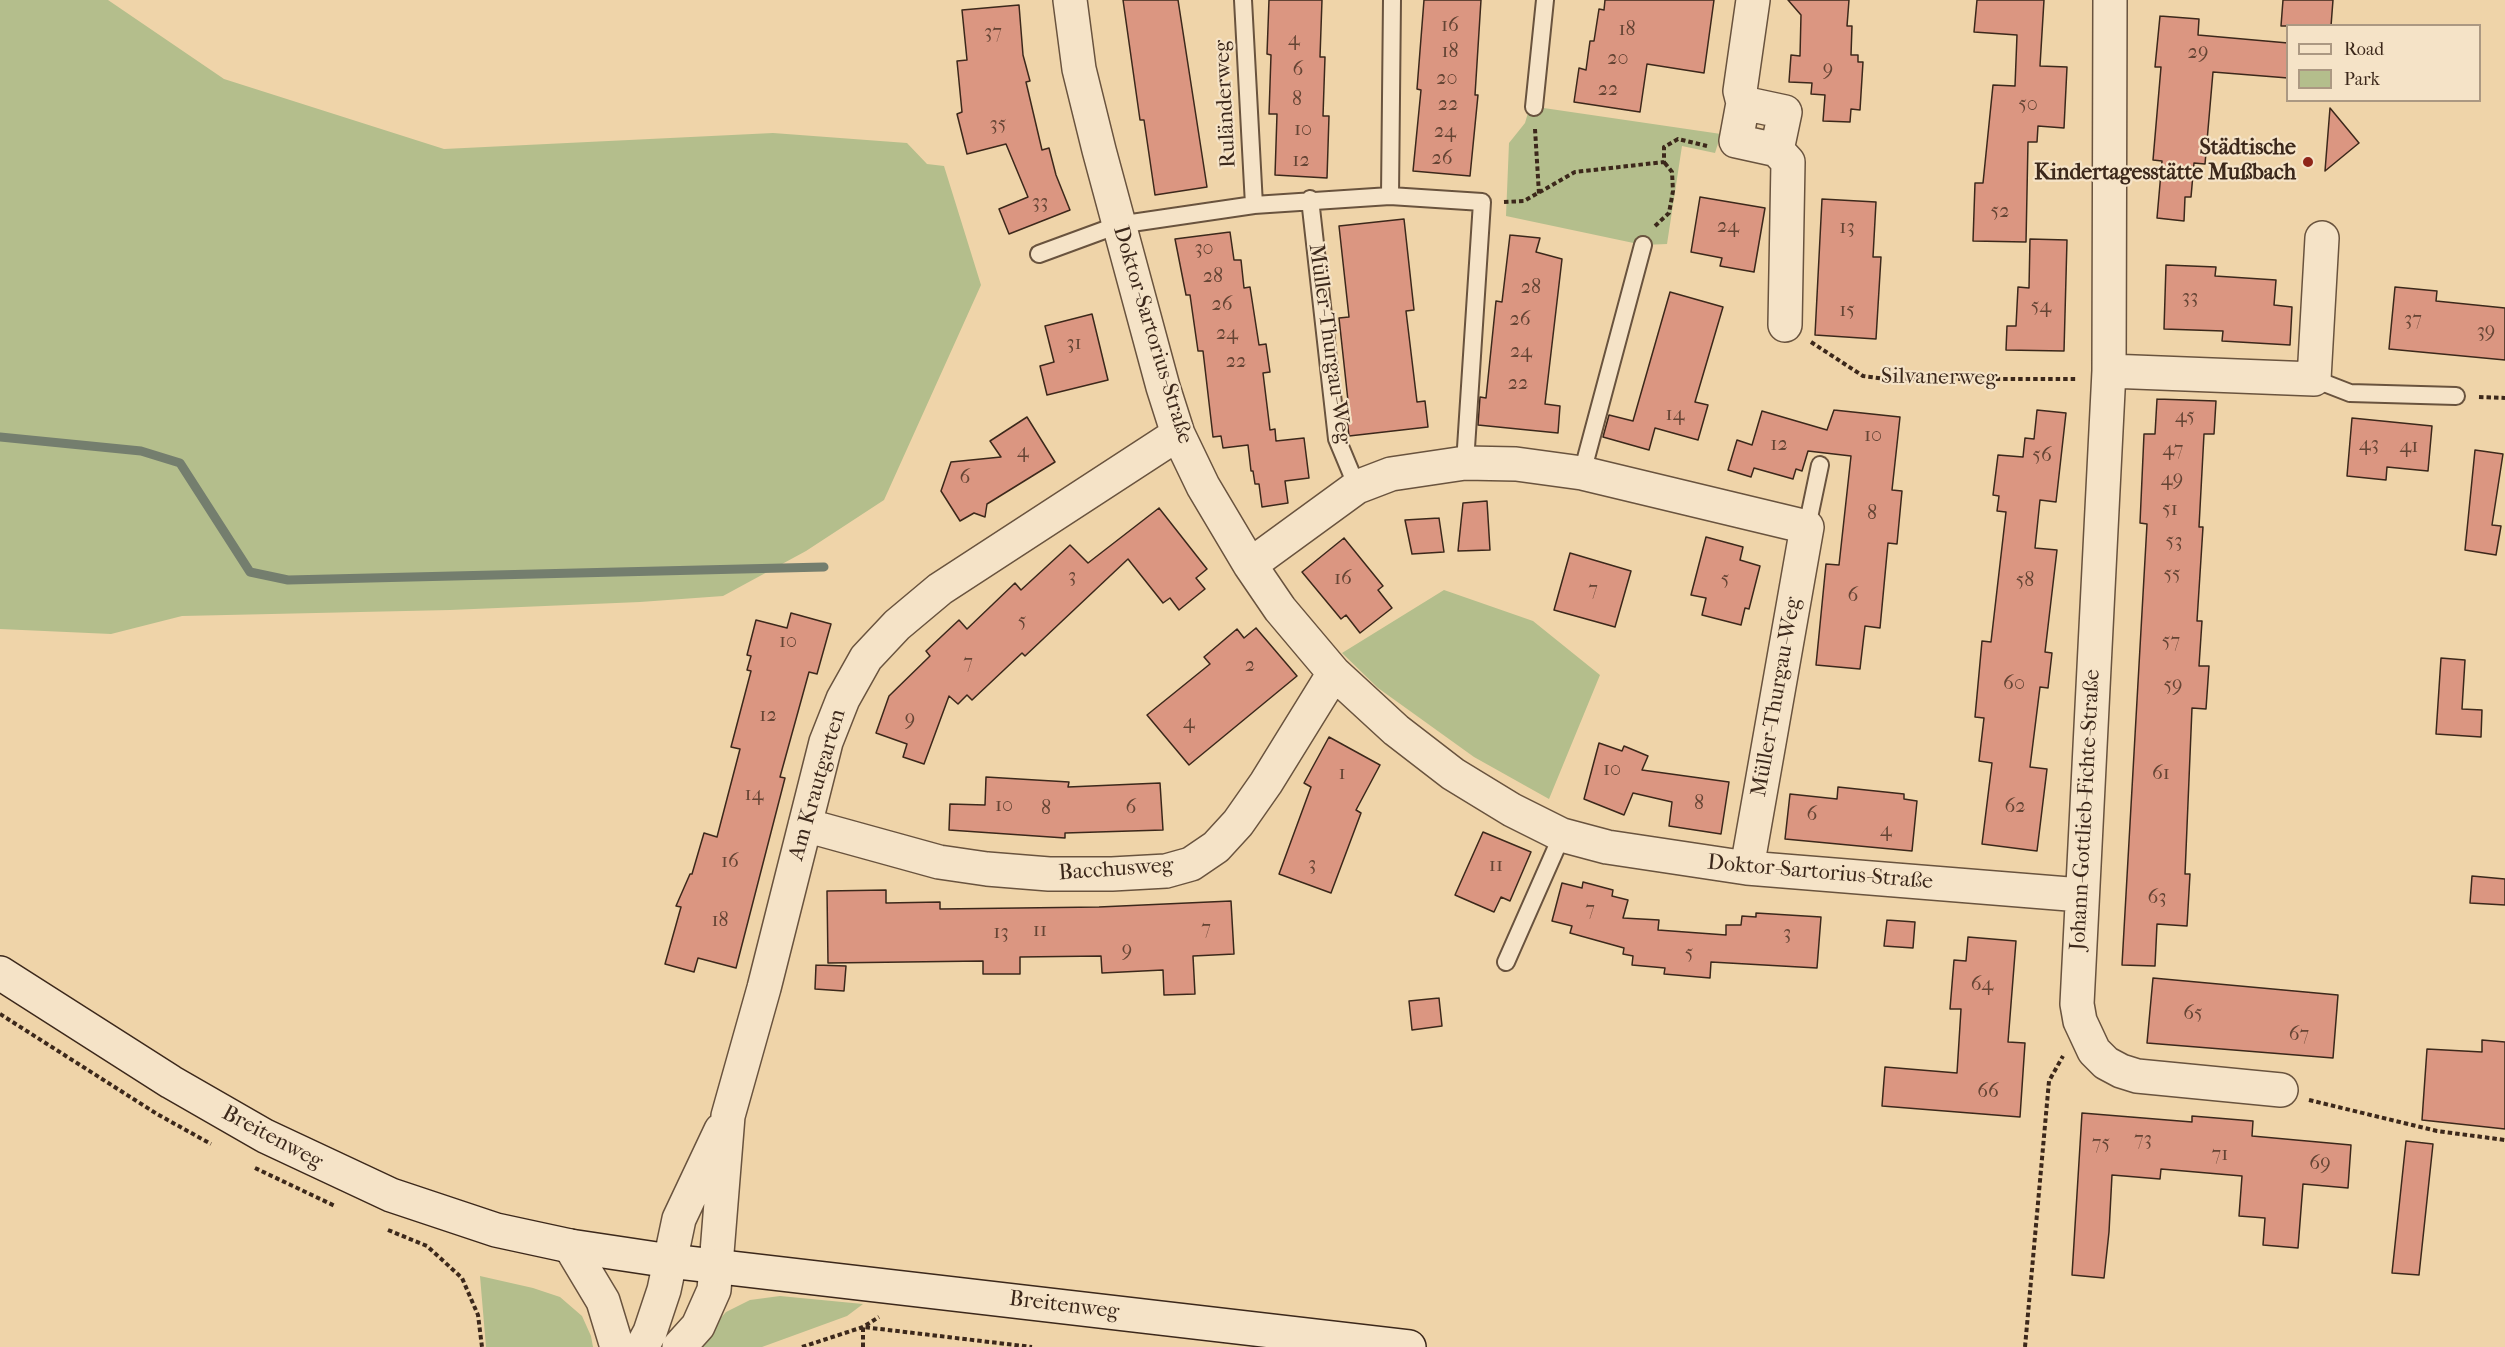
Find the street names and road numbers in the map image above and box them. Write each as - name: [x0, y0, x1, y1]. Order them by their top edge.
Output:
- street label: Ruländerweg: [1209, 39, 1243, 169]
- street label: Doktor-Sartorius-Straße: [1106, 223, 1198, 447]
- street label: Müller-Thurgau-Weg: [1302, 242, 1356, 446]
- street label: Silvanerweg: [1881, 364, 1997, 392]
- street label: Müller-Thurgau-Weg: [1746, 595, 1808, 799]
- street label: Johann-Gottlieb-Fichte-Straße: [2065, 669, 2107, 951]
- street label: Am Krautgarten: [784, 706, 852, 864]
- street label: Doktor-Sartorius-Straße: [1706, 850, 1934, 896]
- street label: Bacchusweg: [1058, 853, 1174, 887]
- street label: Breitenweg: [217, 1100, 327, 1176]
- street label: Breitenweg: [1008, 1286, 1120, 1326]

